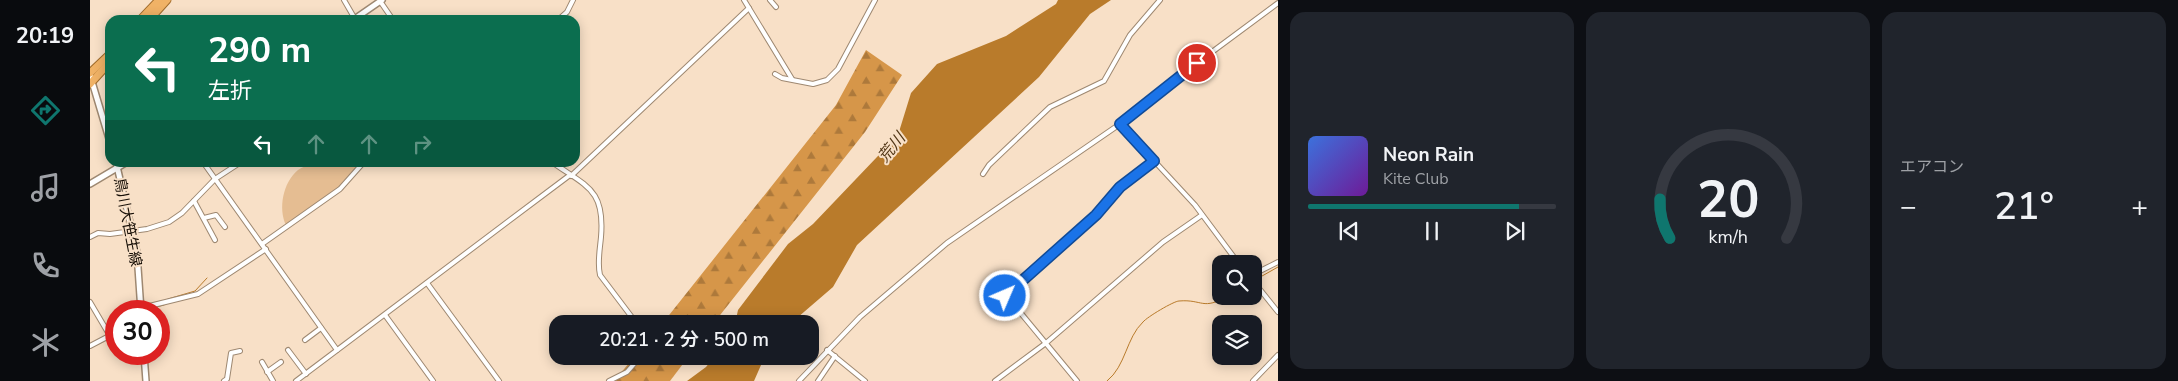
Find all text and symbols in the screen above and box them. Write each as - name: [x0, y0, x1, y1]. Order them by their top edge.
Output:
- text: 20:19: [16, 21, 74, 51]
- text: 290 m: [208, 27, 311, 74]
- icon: left: [125, 35, 190, 100]
- pin: [1176, 42, 1218, 84]
- icon: arrive: [1183, 49, 1211, 77]
- text: 左折: [208, 76, 252, 106]
- icon: directions: [28, 93, 63, 128]
- water label: 荒川: [873, 127, 912, 167]
- icon: left: [249, 130, 277, 158]
- icon: ahead: [302, 130, 330, 158]
- icon: ahead: [355, 130, 383, 158]
- icon: right: [408, 130, 436, 158]
- text: Neon Rain: [1383, 142, 1474, 168]
- text: エアコン: [1900, 156, 1964, 178]
- text: 20: [1697, 164, 1759, 235]
- text: Kite Club: [1383, 168, 1449, 190]
- icon: music: [28, 170, 63, 205]
- street label: 鳥川大笹生線: [110, 176, 146, 268]
- text: 21°: [1994, 181, 2054, 232]
- text: −: [1900, 188, 1917, 226]
- text: +: [2131, 188, 2148, 226]
- icon: previous: [1335, 217, 1363, 245]
- icon: pause: [1418, 217, 1446, 245]
- icon: next: [1501, 217, 1529, 245]
- text: km/h: [1708, 225, 1748, 249]
- icon: phone: [28, 248, 63, 283]
- map controls: [1212, 255, 1262, 365]
- button: search: [1212, 255, 1262, 305]
- position arrow: [978, 269, 1030, 321]
- speed limit sign: 30: [105, 300, 170, 365]
- button: layers: [1212, 315, 1262, 365]
- icon: climate: [28, 325, 63, 360]
- text: 20:21 · 2 分 · 500 m: [599, 327, 769, 353]

